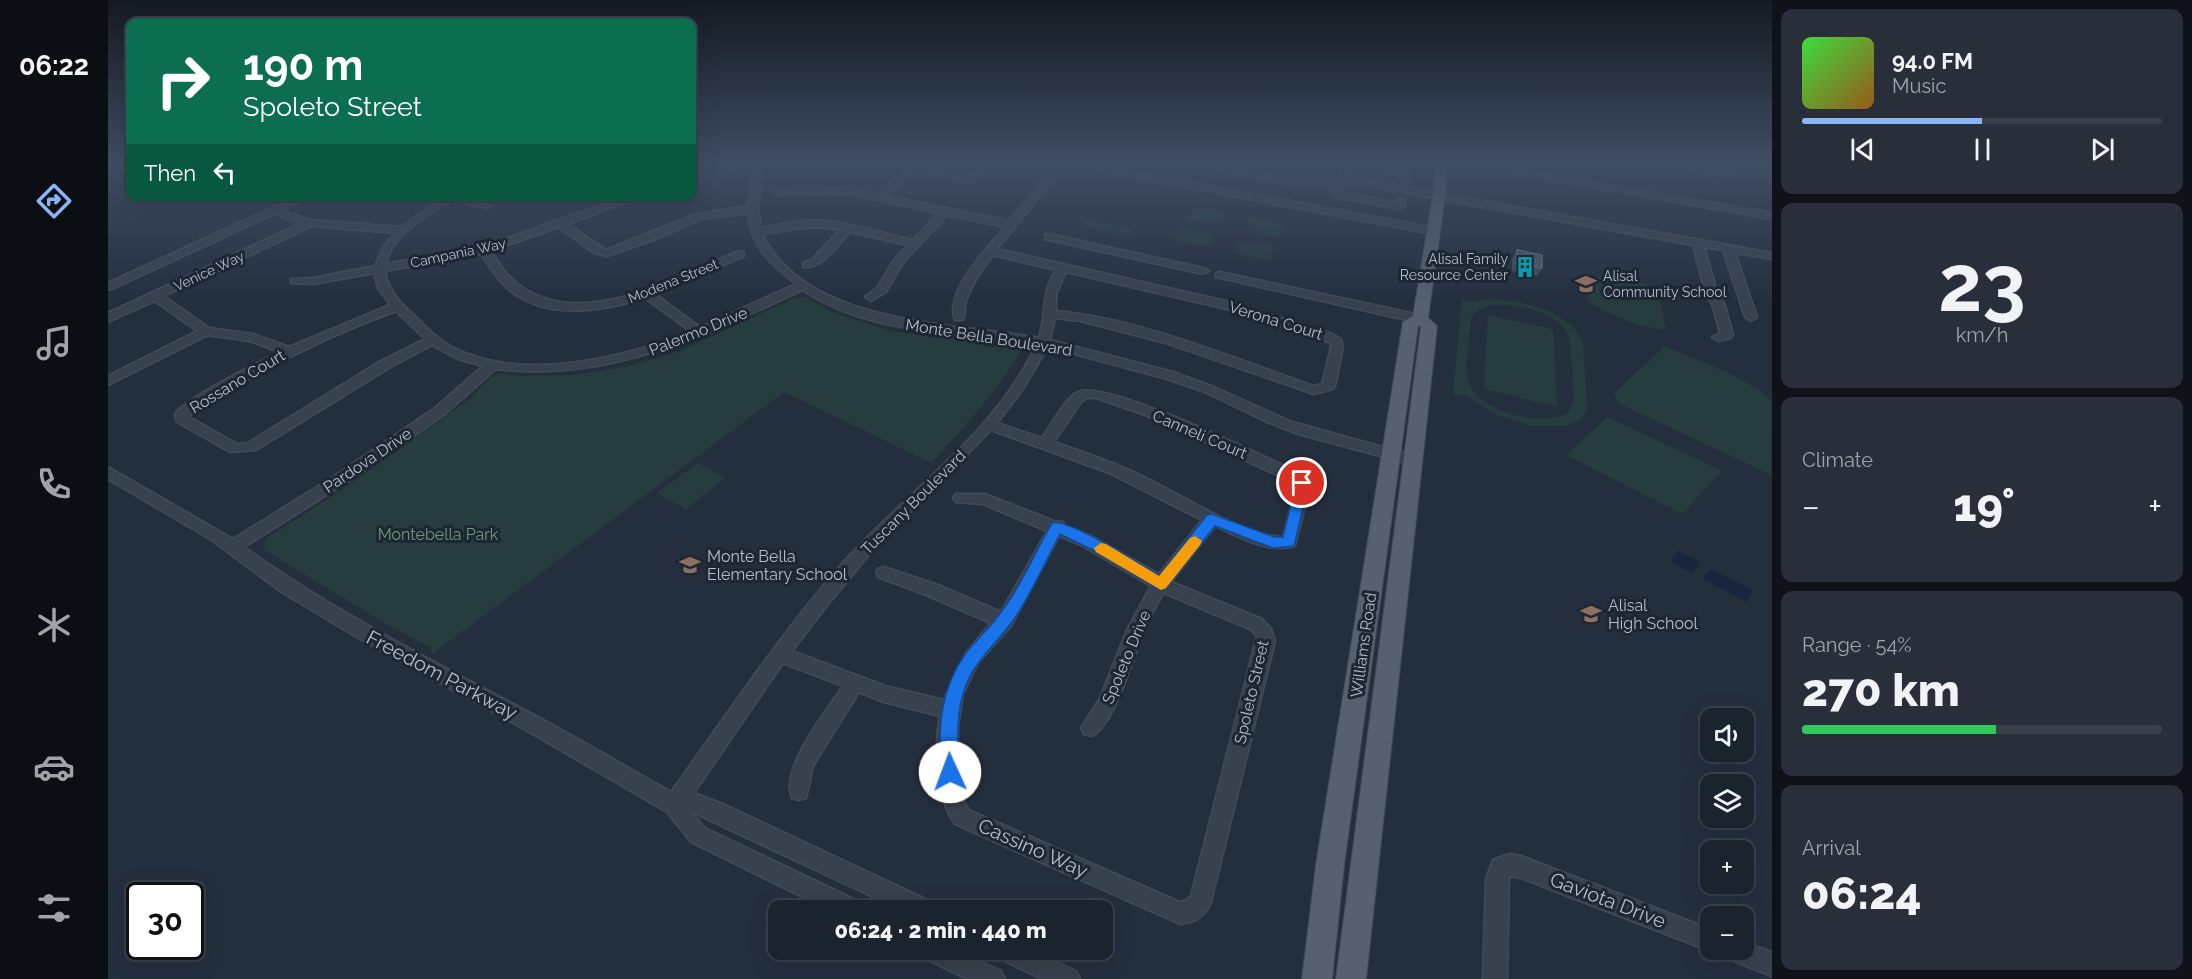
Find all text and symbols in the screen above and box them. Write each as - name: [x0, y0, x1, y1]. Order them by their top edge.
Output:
- text: 190 m: [243, 41, 363, 90]
- icon: right: [144, 42, 222, 120]
- text: 94.0 FM: [1892, 48, 1973, 74]
- text: 06:22: [19, 50, 89, 81]
- text: Music: [1892, 74, 1946, 98]
- text: Spoleto Street: [243, 91, 422, 122]
- icon: previous: [1846, 133, 1879, 166]
- icon: pause: [1966, 133, 1999, 166]
- icon: next: [2086, 133, 2119, 166]
- icon: left: [208, 156, 241, 189]
- text: Then: [144, 160, 196, 186]
- icon: directions: [33, 180, 75, 222]
- street label: Campania Way: [409, 235, 508, 271]
- text: 23: [1938, 238, 2026, 329]
- street label: Venice Way: [171, 248, 247, 294]
- place label: Alisal Family Resource Center: [1400, 251, 1508, 283]
- building icon: Alisal Family Resource Center: [1513, 255, 1537, 279]
- street label: Modena Street: [626, 256, 721, 306]
- place label: Alisal Community School: [1603, 268, 1727, 300]
- school or university icon: Alisal Community School: [1574, 272, 1598, 296]
- street label: Verona Court: [1227, 297, 1326, 344]
- street label: Palermo Drive: [646, 303, 750, 360]
- street label: Monte Bella Boulevard: [904, 315, 1074, 360]
- icon: music: [33, 322, 75, 364]
- text: km/h: [1956, 323, 2008, 347]
- street label: Rossano Court: [186, 345, 289, 417]
- street label: Canneli Court: [1150, 406, 1250, 463]
- street label: Pardova Drive: [319, 424, 415, 497]
- street label: Tuscany Boulevard: [857, 446, 970, 559]
- text: Climate: [1802, 448, 1873, 472]
- pin: [1276, 457, 1327, 508]
- icon: phone: [33, 463, 75, 505]
- icon: arrive: [1285, 466, 1318, 499]
- text: 19°: [1953, 479, 2015, 532]
- text: −: [1802, 487, 1820, 526]
- text: +: [2148, 487, 2162, 526]
- park label: Montebella Park: [378, 525, 499, 544]
- place label: Monte Bella Elementary School: [707, 547, 848, 584]
- school or university icon: Monte Bella Elementary School: [678, 553, 702, 577]
- street label: Williams Road: [1347, 591, 1380, 699]
- place label: Alisal High School: [1608, 596, 1698, 633]
- school or university icon: Alisal High School: [1579, 602, 1603, 626]
- icon: climate: [33, 604, 75, 646]
- street label: Spoleto Drive: [1098, 608, 1155, 707]
- street label: Freedom Parkway: [363, 625, 522, 725]
- text: Range · 54%: [1802, 633, 1912, 657]
- street label: Spoleto Street: [1230, 638, 1273, 746]
- text: 270 km: [1802, 664, 1960, 717]
- map controls: [1700, 708, 1754, 960]
- button: sound: [1700, 708, 1754, 762]
- position arrow: [918, 740, 982, 804]
- icon: car: [33, 746, 75, 788]
- button: layers: [1700, 774, 1754, 828]
- street label: Cassino Way: [974, 813, 1092, 883]
- text: Arrival: [1802, 836, 1861, 860]
- button: +: [1700, 840, 1754, 894]
- street label: Gaviota Drive: [1547, 867, 1670, 933]
- text: 06:24: [1802, 867, 1921, 920]
- speed limit sign: 30: [126, 882, 204, 960]
- icon: filters: [33, 887, 75, 929]
- button: −: [1700, 906, 1754, 960]
- text: 06:24 · 2 min · 440 m: [835, 917, 1046, 943]

